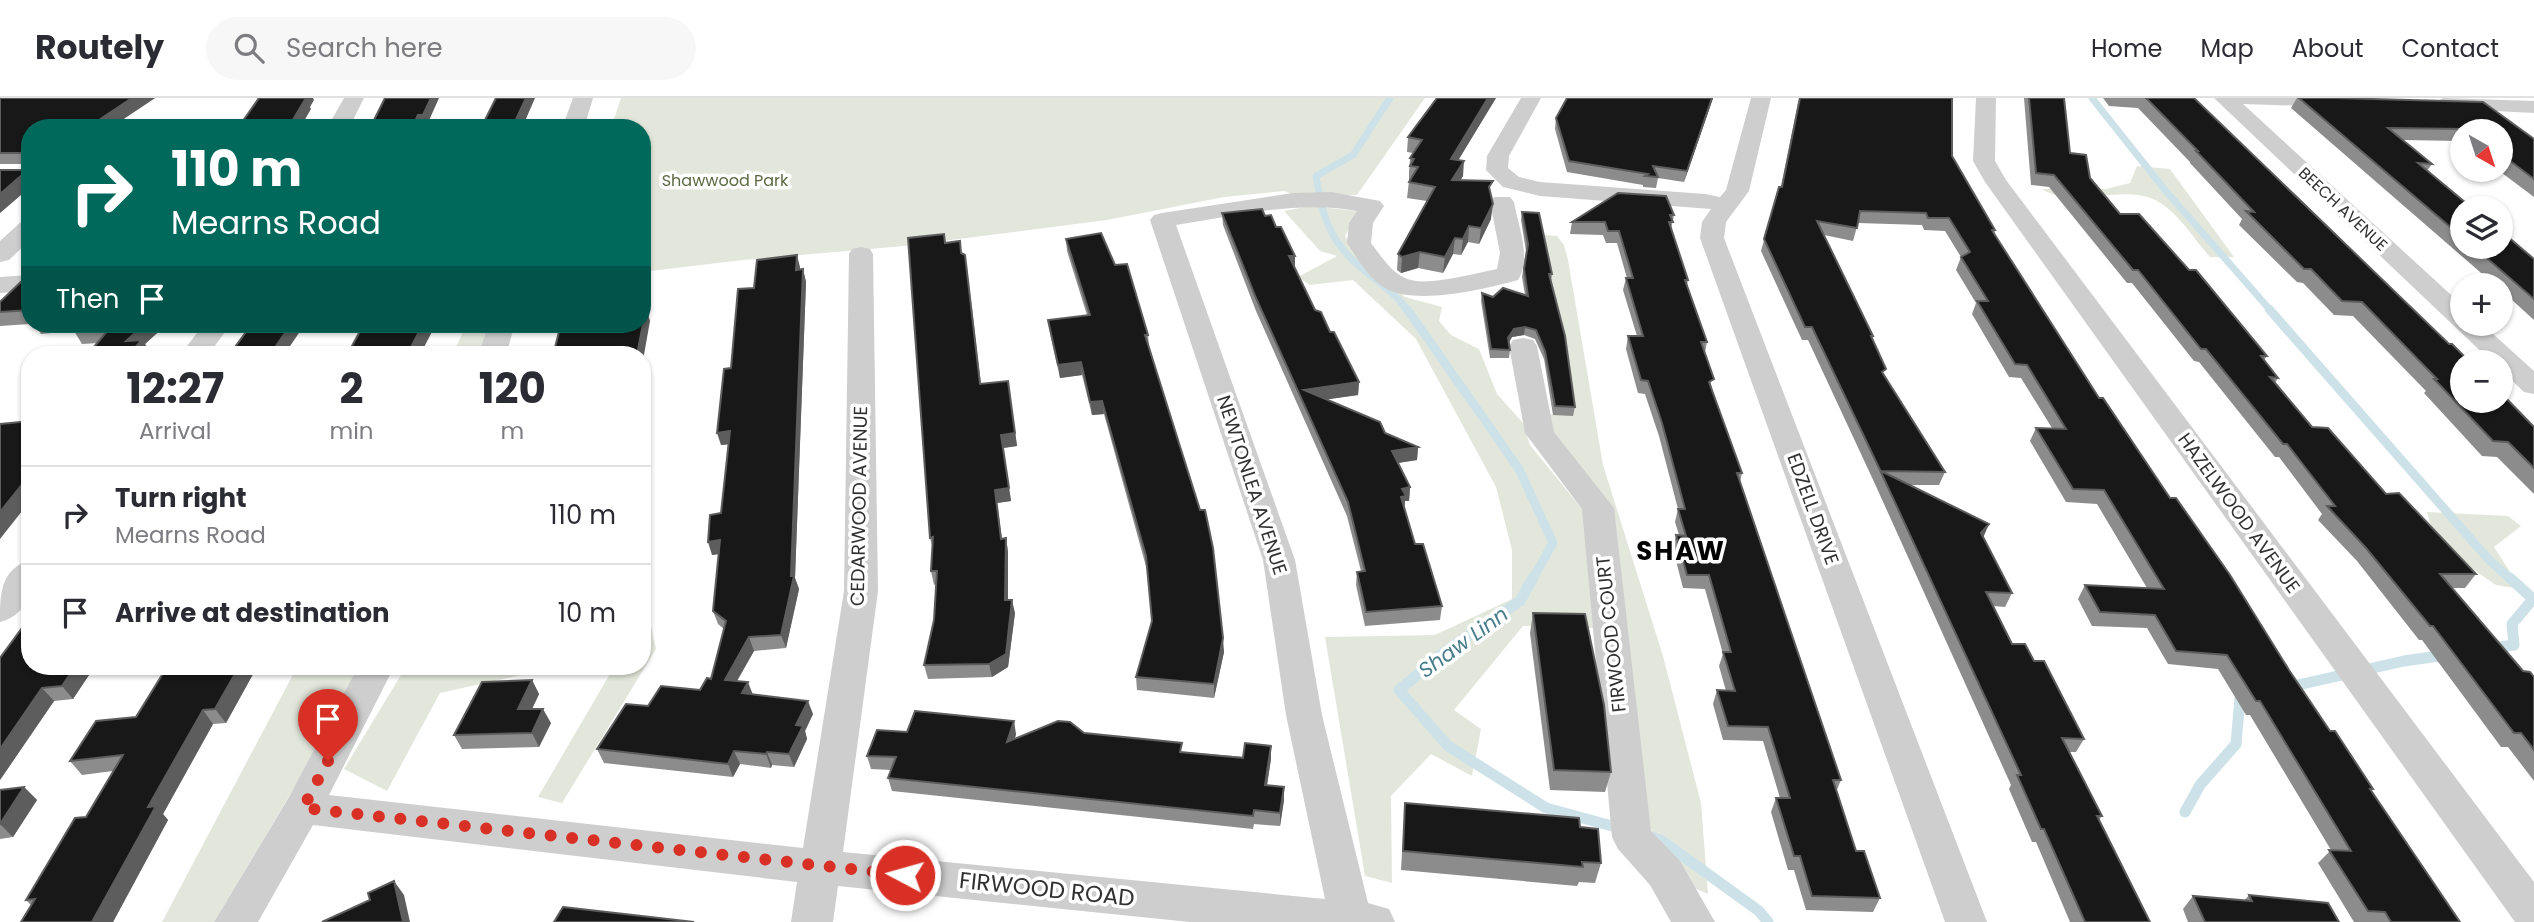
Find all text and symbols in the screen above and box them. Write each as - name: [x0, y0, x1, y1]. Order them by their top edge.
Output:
- search box: [206, 17, 696, 80]
- text: Routely: [35, 24, 164, 71]
- icon: search: [230, 29, 268, 67]
- text: Search here: [286, 30, 443, 66]
- text: Home: [2091, 32, 2163, 65]
- text: Map: [2201, 32, 2254, 65]
- text: About: [2292, 32, 2363, 65]
- text: Contact: [2401, 32, 2499, 65]
- north arrow: [2450, 119, 2513, 182]
- map controls: [2450, 119, 2513, 413]
- text: 110 m: [171, 135, 302, 203]
- icon: right: [56, 147, 147, 238]
- street label: BEECH AVENUE: [2293, 162, 2393, 256]
- park label: Shawwood Park: [662, 169, 789, 192]
- button: layers: [2450, 196, 2513, 259]
- text: Mearns Road: [171, 200, 381, 245]
- button: +: [2450, 273, 2513, 336]
- icon: arrive: [133, 280, 171, 318]
- text: Then: [56, 281, 119, 317]
- button: −: [2450, 350, 2513, 413]
- text: 12:27: [126, 359, 224, 418]
- text: 2: [339, 359, 363, 418]
- text: 120: [479, 359, 546, 418]
- street label: NEWTONLEA AVENUE: [1210, 392, 1294, 578]
- street label: CEDARWOOD AVENUE: [844, 406, 874, 606]
- text: Arrival: [139, 415, 211, 447]
- text: min: [329, 415, 374, 447]
- text: m: [500, 415, 524, 447]
- street label: HAZELWOOD AVENUE: [2172, 427, 2306, 599]
- street label: EDZELL DRIVE: [1780, 449, 1846, 569]
- text: Turn right: [115, 480, 247, 516]
- icon: right: [56, 496, 94, 534]
- text: 110 m: [549, 497, 616, 533]
- text: Mearns Road: [115, 519, 266, 551]
- district label: SHAW: [1636, 533, 1726, 569]
- street label: FIRWOOD COURT: [1589, 555, 1633, 713]
- icon: arrive: [56, 594, 94, 632]
- text: Arrive at destination: [115, 595, 390, 631]
- text: 10 m: [558, 595, 616, 631]
- water label: Shaw Linn: [1412, 600, 1514, 684]
- pin: [298, 689, 358, 761]
- icon: arrive: [309, 700, 347, 738]
- position arrow: [868, 838, 942, 912]
- street label: FIRWOOD ROAD: [958, 864, 1136, 914]

